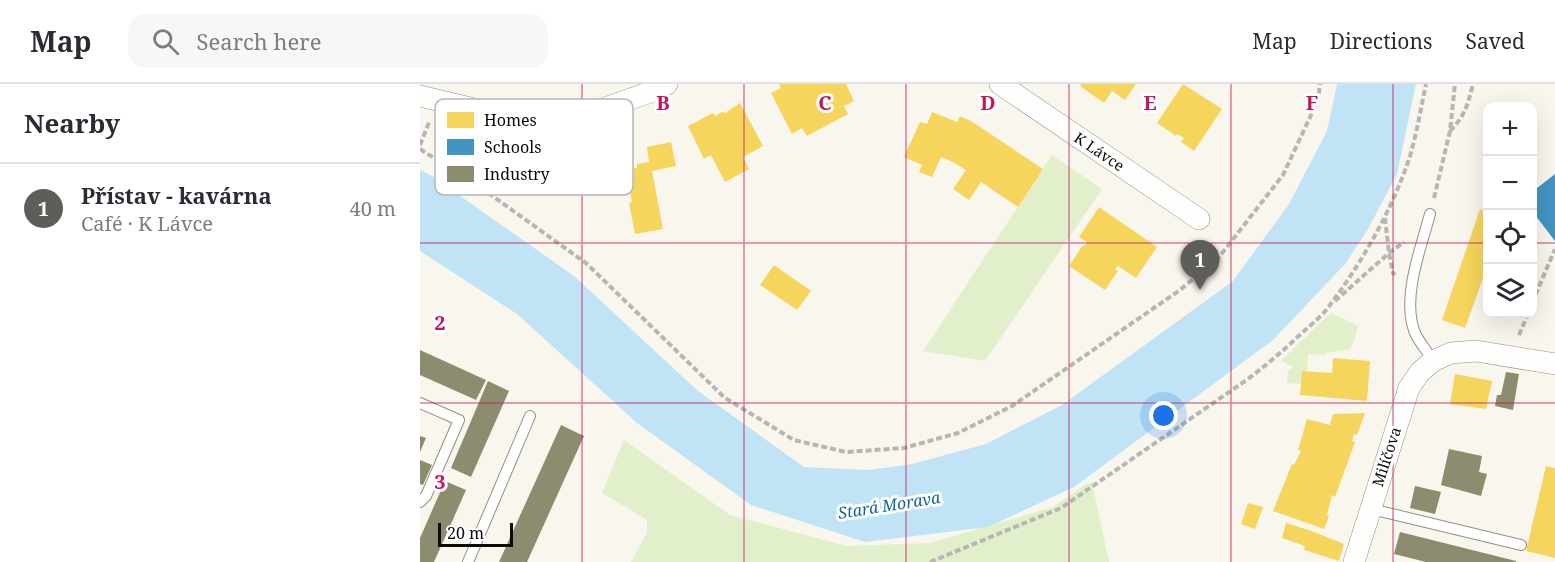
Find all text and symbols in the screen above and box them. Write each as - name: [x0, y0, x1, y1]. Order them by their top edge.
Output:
- search box: [128, 14, 548, 68]
- text: Map: [30, 22, 92, 60]
- icon: search: [149, 25, 182, 58]
- text: Search here: [197, 26, 321, 56]
- text: Map: [1252, 27, 1297, 55]
- text: Directions: [1330, 27, 1432, 55]
- text: Saved: [1465, 27, 1525, 55]
- text: B: [656, 89, 670, 116]
- text: C: [818, 89, 832, 116]
- text: D: [980, 89, 996, 116]
- text: E: [1143, 89, 1157, 116]
- text: F: [1306, 89, 1318, 116]
- legend: [435, 99, 633, 195]
- map controls: [1483, 102, 1537, 318]
- button: +: [1483, 102, 1537, 156]
- text: Nearby: [24, 105, 120, 141]
- text: Homes: [484, 109, 537, 131]
- street label: K Lávce: [1071, 127, 1128, 175]
- text: Schools: [484, 136, 541, 158]
- button: −: [1483, 156, 1537, 210]
- text: Industry: [484, 163, 551, 185]
- text: Přístav - kavárna: [81, 180, 272, 210]
- text: 1: [38, 195, 49, 222]
- text: 40 m: [350, 195, 396, 222]
- text: Café · K Lávce: [81, 210, 213, 237]
- button: locate: [1483, 210, 1537, 264]
- pin: 1: [1180, 240, 1220, 290]
- button: layers: [1483, 264, 1537, 318]
- text: 2: [434, 309, 446, 336]
- your location: [1149, 401, 1178, 430]
- street label: Milíčova: [1367, 424, 1405, 489]
- text: 3: [434, 468, 446, 495]
- water label: Stará Morava: [836, 486, 942, 524]
- scale bar: [438, 520, 513, 548]
- text: 20 m: [447, 522, 484, 544]

